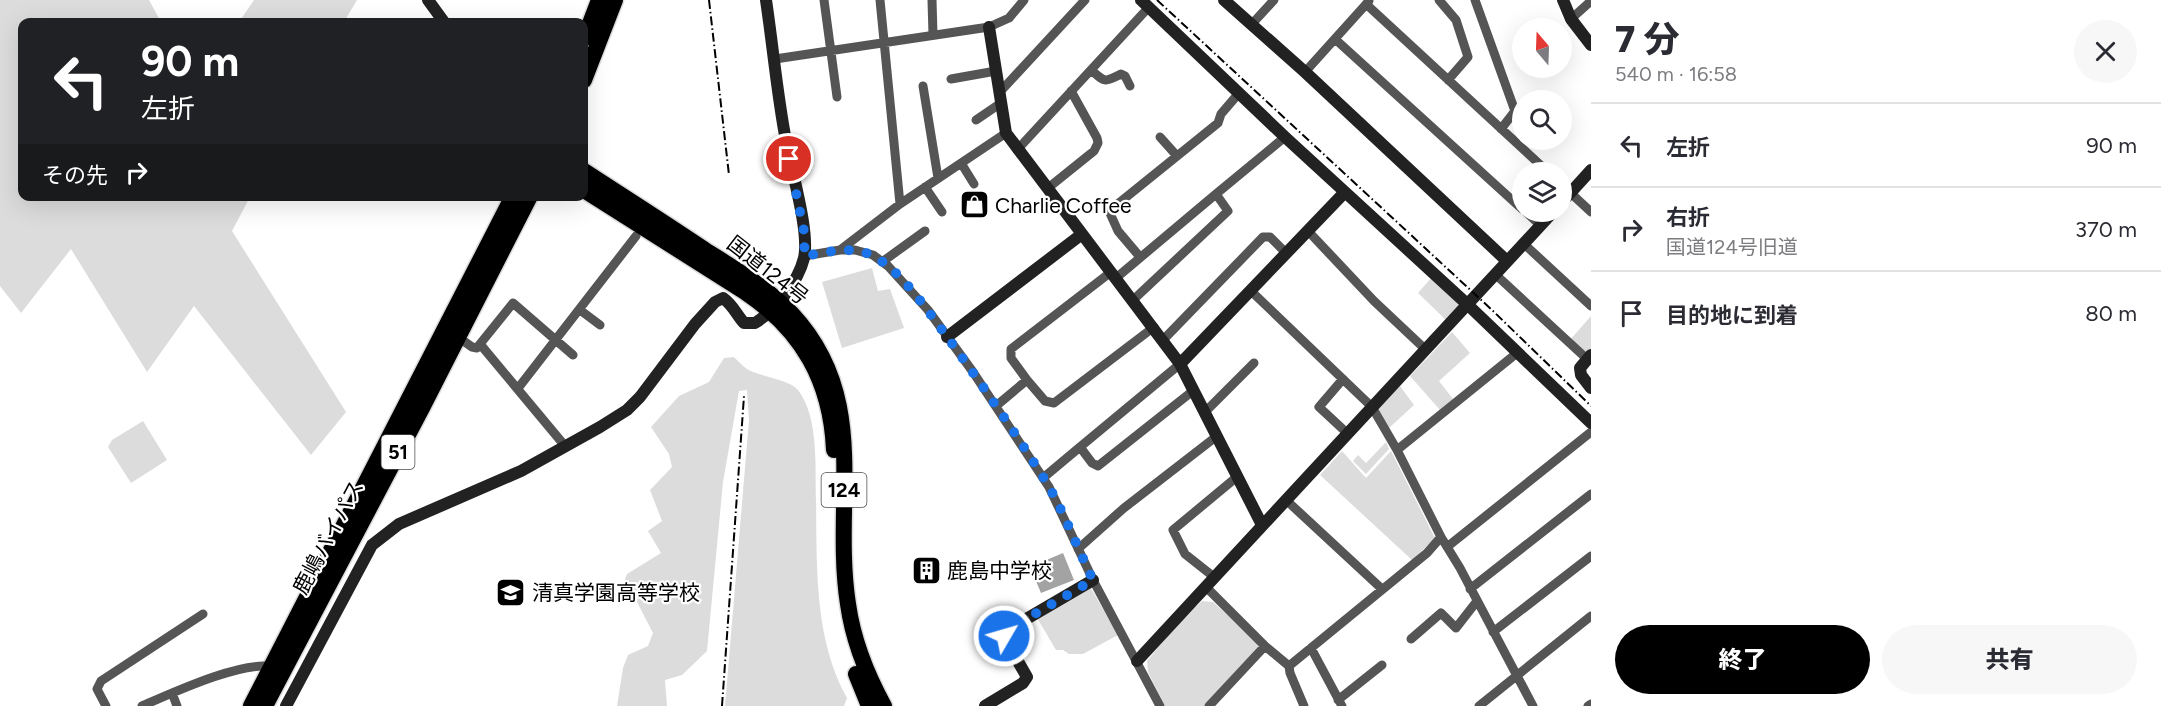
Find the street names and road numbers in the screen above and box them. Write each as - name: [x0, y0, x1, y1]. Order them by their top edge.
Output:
- street label: 国道124号: [722, 230, 814, 310]
- road number: 51: [382, 435, 414, 469]
- road number: 124: [822, 473, 866, 507]
- street label: 鹿嶋バイパス: [287, 476, 369, 598]

